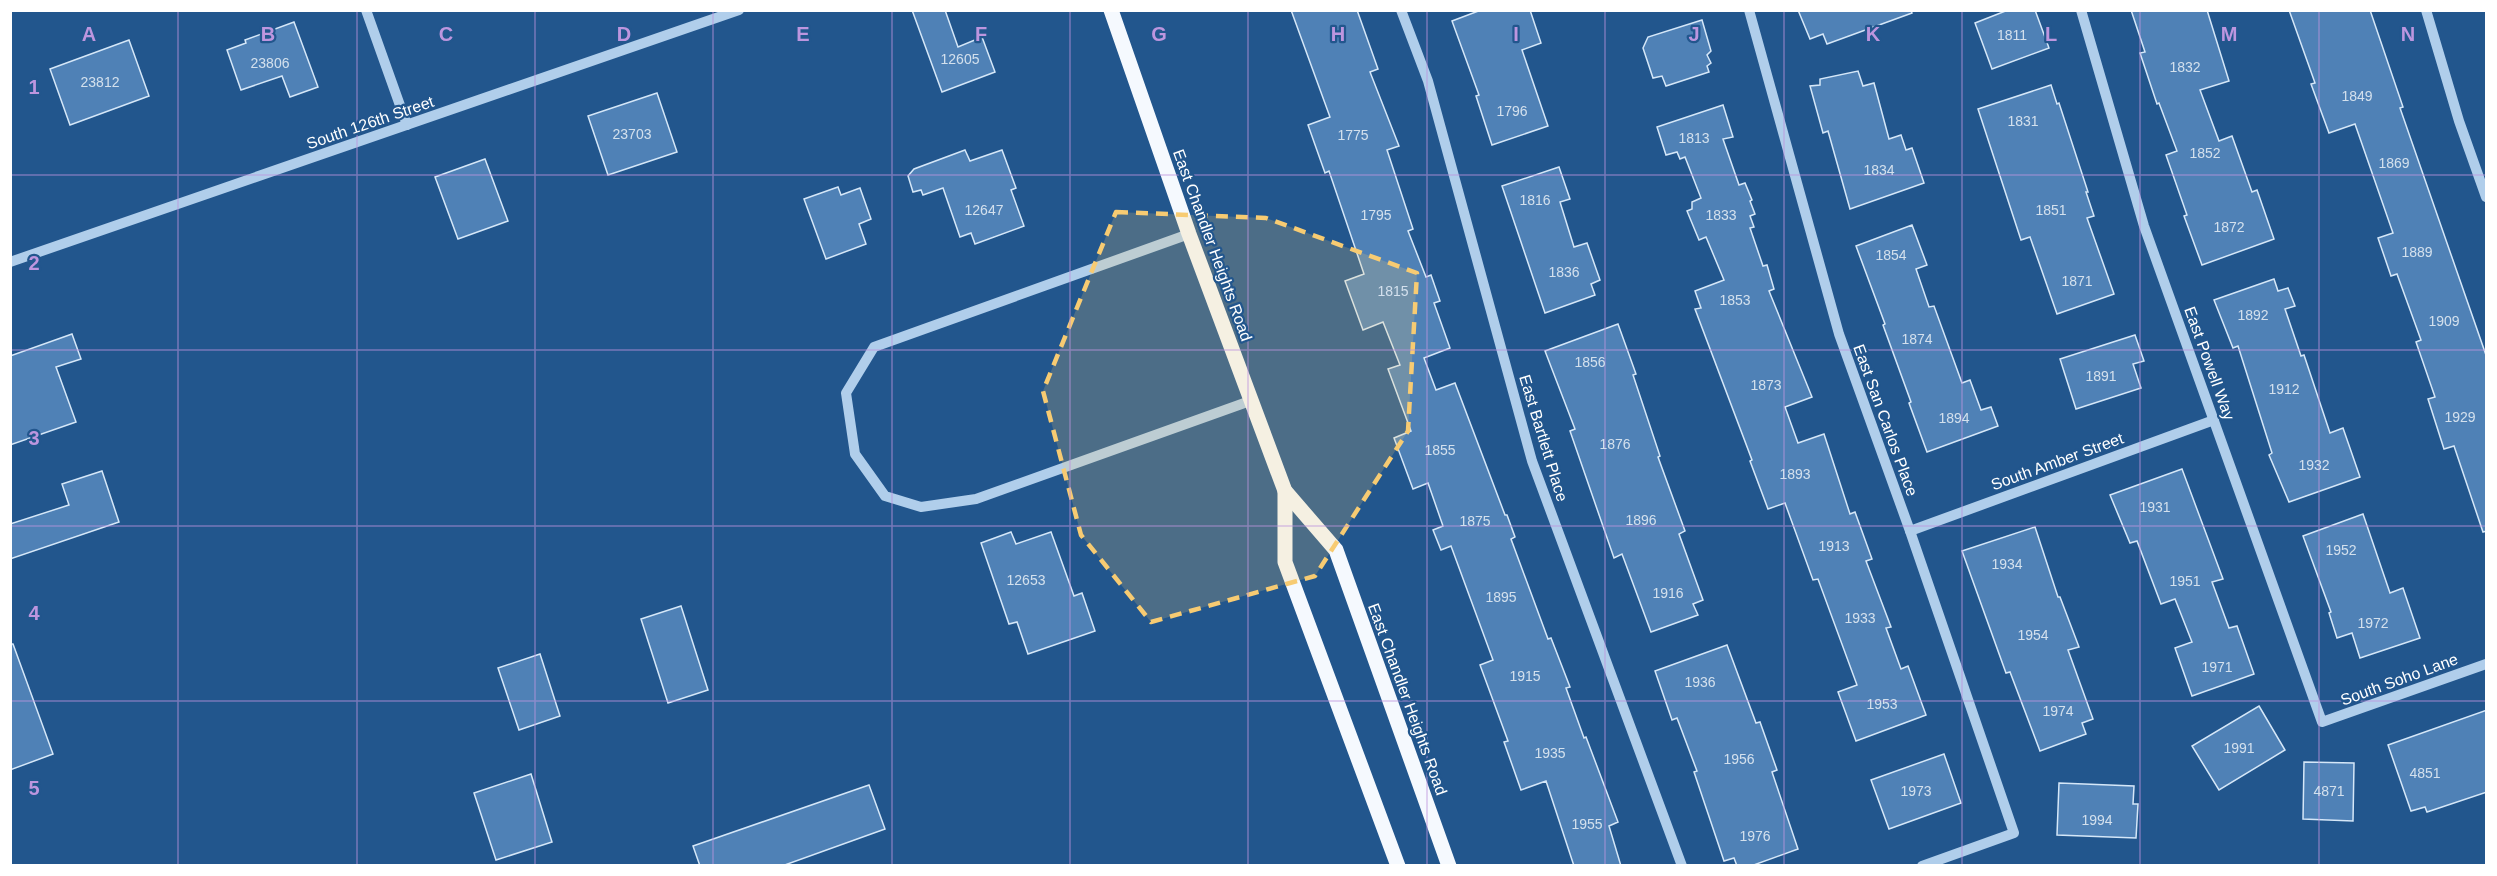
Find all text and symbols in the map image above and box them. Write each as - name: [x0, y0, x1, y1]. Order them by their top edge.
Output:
- text: A: [82, 23, 96, 45]
- text: B: [261, 23, 275, 45]
- text: C: [439, 23, 453, 45]
- text: D: [617, 23, 631, 45]
- text: E: [796, 23, 810, 45]
- text: F: [975, 23, 987, 45]
- text: G: [1151, 23, 1167, 45]
- text: H: [1331, 23, 1345, 45]
- text: I: [1513, 23, 1519, 45]
- text: J: [1688, 23, 1700, 45]
- text: K: [1866, 23, 1881, 45]
- text: L: [2045, 23, 2057, 45]
- text: M: [2221, 23, 2237, 45]
- text: N: [2401, 23, 2415, 45]
- house number: 1811: [1997, 27, 2027, 43]
- house number: 12605: [941, 51, 980, 67]
- house number: 23806: [251, 55, 290, 71]
- house number: 1832: [2169, 59, 2201, 75]
- house number: 23812: [81, 74, 120, 90]
- text: 1: [28, 76, 40, 98]
- house number: 1849: [2341, 88, 2373, 104]
- street label: South 126th Street: [304, 93, 437, 152]
- house number: 1796: [1496, 103, 1528, 119]
- house number: 1831: [2007, 113, 2039, 129]
- house number: 23703: [613, 126, 652, 142]
- house number: 1775: [1337, 127, 1369, 143]
- house number: 1813: [1678, 130, 1710, 146]
- house number: 1852: [2189, 145, 2221, 161]
- street label: East Chandler Heights Road: [1170, 147, 1255, 343]
- house number: 1869: [2378, 155, 2410, 171]
- house number: 1834: [1863, 162, 1895, 178]
- house number: 1816: [1519, 192, 1551, 208]
- house number: 12647: [965, 202, 1004, 218]
- house number: 1851: [2035, 202, 2067, 218]
- house number: 1795: [1360, 207, 1392, 223]
- house number: 1833: [1705, 207, 1737, 223]
- house number: 1872: [2213, 219, 2245, 235]
- house number: 1889: [2401, 244, 2433, 260]
- house number: 1854: [1875, 247, 1907, 263]
- text: 2: [28, 252, 40, 274]
- house number: 1836: [1548, 264, 1580, 280]
- house number: 1871: [2061, 273, 2093, 289]
- house number: 1815: [1377, 283, 1409, 299]
- house number: 1853: [1719, 292, 1751, 308]
- street label: East Powell Way: [2181, 304, 2238, 422]
- house number: 1892: [2237, 307, 2269, 323]
- house number: 1909: [2428, 313, 2460, 329]
- house number: 1874: [1901, 331, 1933, 347]
- street label: East San Carlos Place: [1850, 342, 1921, 498]
- house number: 1856: [1574, 354, 1606, 370]
- house number: 1891: [2085, 368, 2117, 384]
- street label: East Bartlett Place: [1516, 373, 1571, 504]
- house number: 1873: [1750, 377, 1782, 393]
- house number: 1912: [2268, 381, 2300, 397]
- house number: 1929: [2444, 409, 2476, 425]
- house number: 1894: [1938, 410, 1970, 426]
- text: 3: [28, 427, 40, 449]
- street label: South Amber Street: [1989, 429, 2126, 493]
- house number: 1876: [1599, 436, 1631, 452]
- house number: 1855: [1424, 442, 1456, 458]
- house number: 1932: [2298, 457, 2330, 473]
- house number: 1893: [1779, 466, 1811, 482]
- house number: 1931: [2139, 499, 2171, 515]
- house number: 1896: [1625, 512, 1657, 528]
- house number: 1875: [1459, 513, 1491, 529]
- house number: 1913: [1818, 538, 1850, 554]
- house number: 1952: [2325, 542, 2357, 558]
- house number: 1934: [1991, 556, 2023, 572]
- house number: 12653: [1007, 572, 1046, 588]
- house number: 1951: [2169, 573, 2201, 589]
- house number: 1916: [1652, 585, 1684, 601]
- house number: 1895: [1485, 589, 1517, 605]
- street label: East Chandler Heights Road: [1365, 601, 1450, 797]
- text: 4: [28, 602, 40, 624]
- house number: 1933: [1844, 610, 1876, 626]
- house number: 1972: [2357, 615, 2389, 631]
- house number: 1954: [2017, 627, 2049, 643]
- street label: South Soho Lane: [2338, 650, 2460, 709]
- house number: 1971: [2201, 659, 2233, 675]
- house number: 1915: [1509, 668, 1541, 684]
- house number: 1936: [1684, 674, 1716, 690]
- house number: 1953: [1866, 696, 1898, 712]
- house number: 1974: [2042, 703, 2074, 719]
- house number: 1991: [2223, 740, 2255, 756]
- house number: 1935: [1534, 745, 1566, 761]
- house number: 1956: [1723, 751, 1755, 767]
- house number: 4851: [2409, 765, 2441, 781]
- text: 5: [28, 777, 40, 799]
- house number: 1973: [1900, 783, 1932, 799]
- house number: 4871: [2313, 783, 2345, 799]
- house number: 1994: [2081, 812, 2113, 828]
- house number: 1955: [1571, 816, 1603, 832]
- house number: 1976: [1739, 828, 1771, 844]

